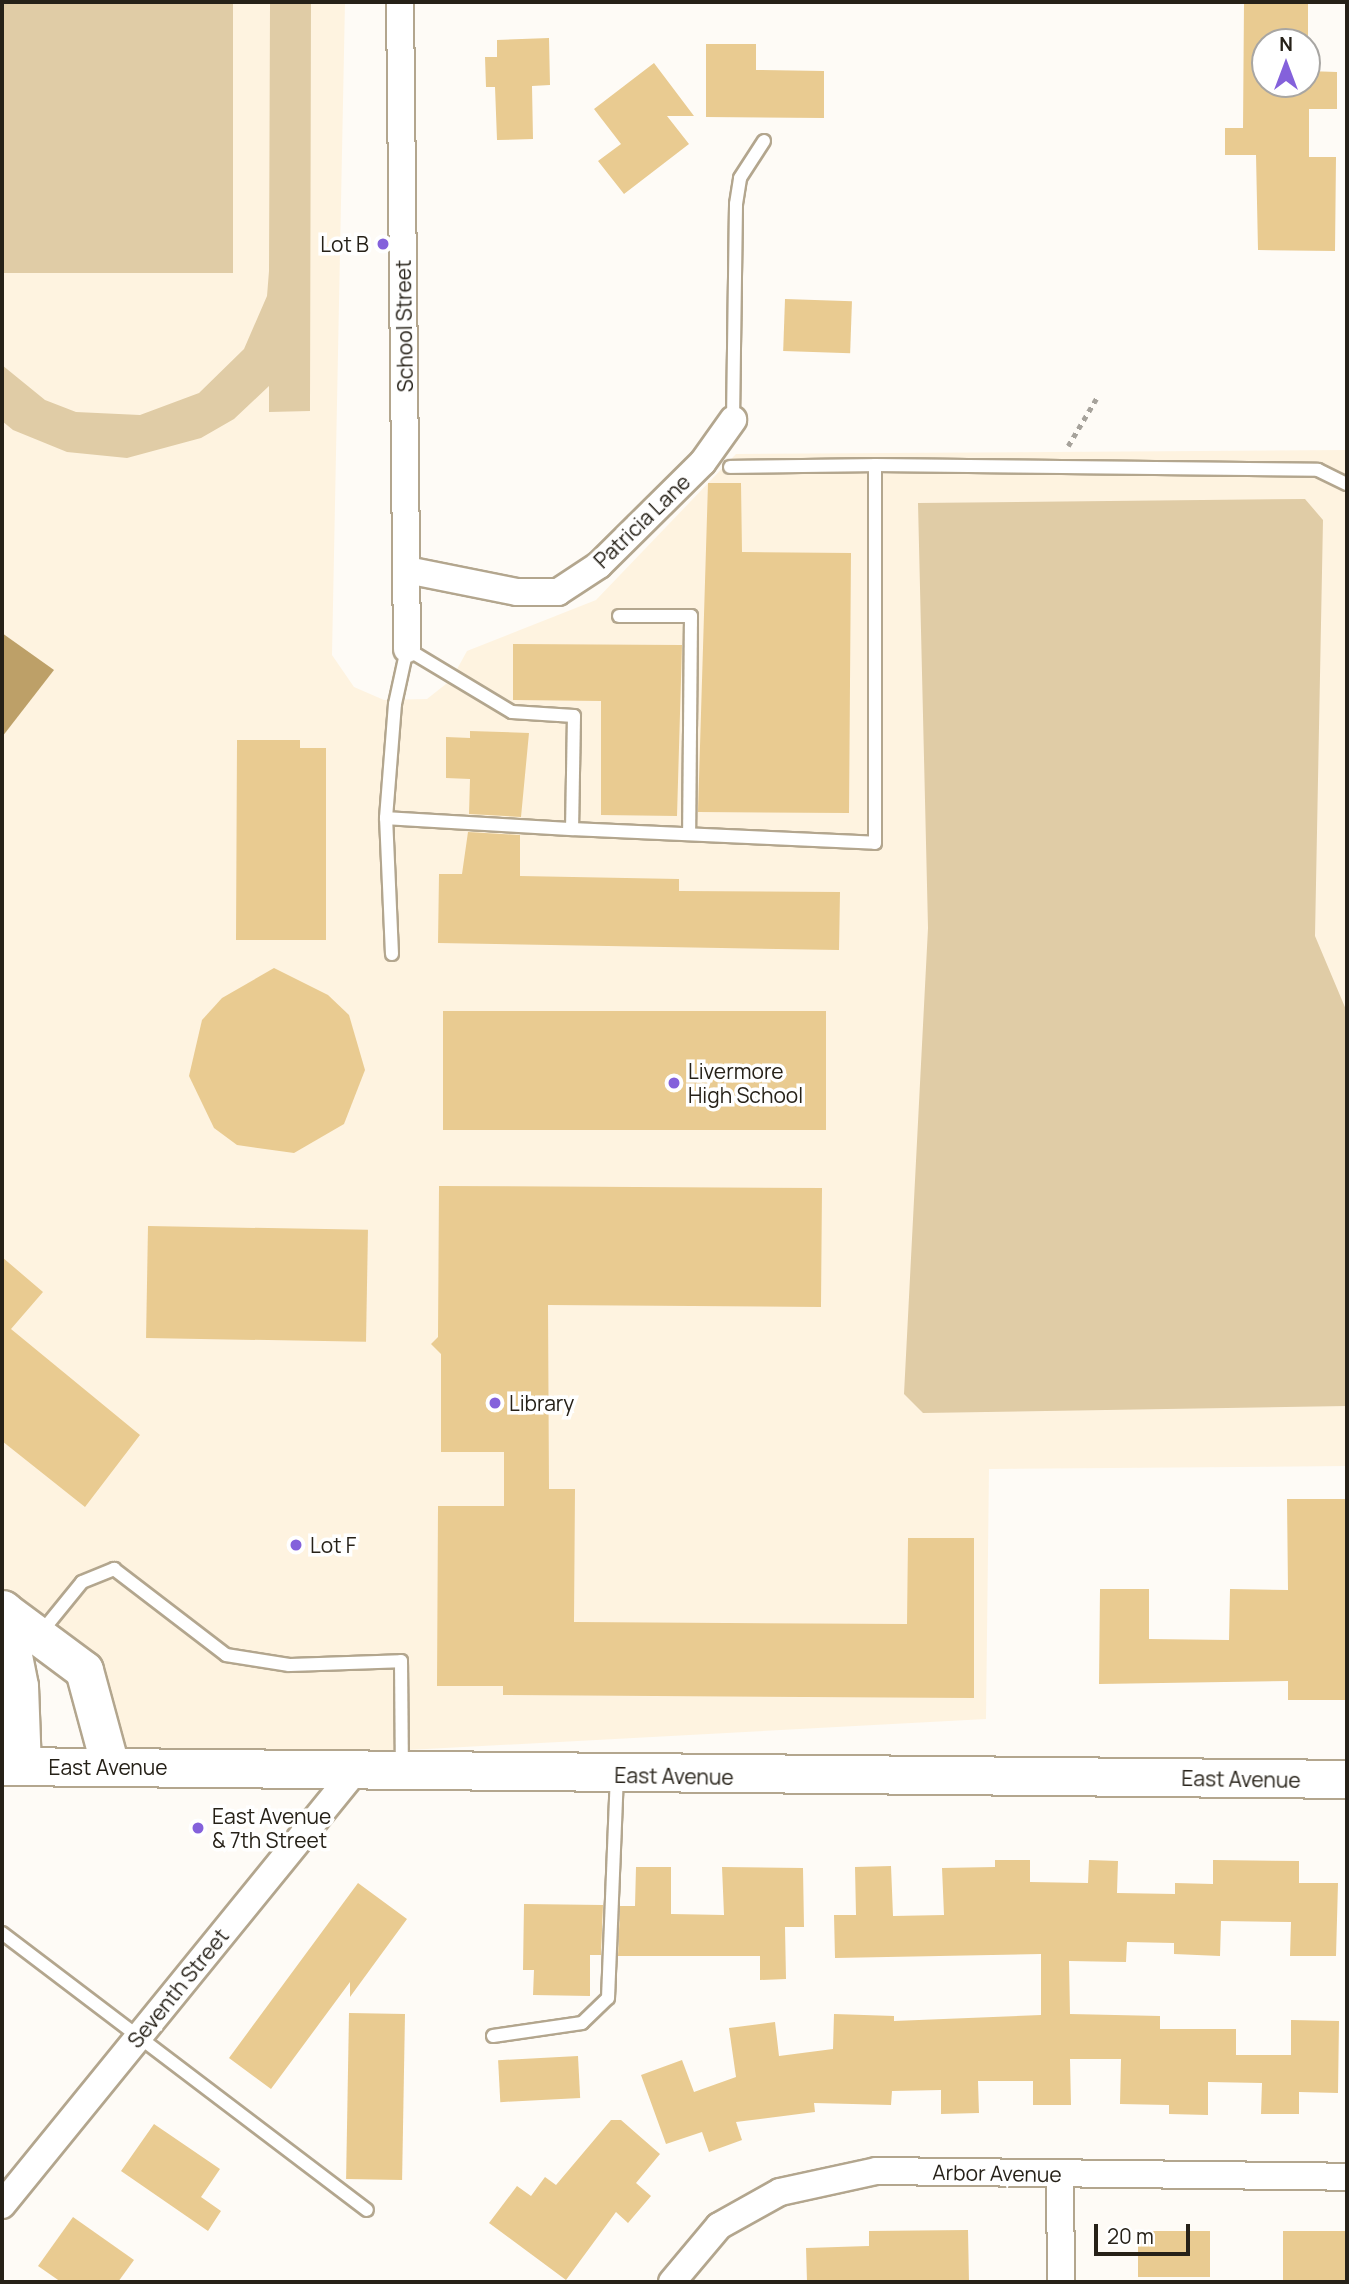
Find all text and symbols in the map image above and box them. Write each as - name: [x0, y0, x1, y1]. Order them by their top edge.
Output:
- north arrow: [1251, 28, 1321, 98]
- text: N: [1279, 31, 1293, 57]
- place label: Lot B: [320, 231, 369, 257]
- marker: Lot B: [375, 236, 391, 252]
- street label: School Street: [390, 259, 418, 393]
- street label: Patricia Lane: [589, 469, 695, 573]
- place label: Livermore High School: [688, 1058, 803, 1108]
- marker: Livermore High School: [666, 1075, 682, 1091]
- place label: Library: [509, 1390, 574, 1416]
- marker: Library: [487, 1395, 503, 1411]
- place label: Lot F: [310, 1532, 356, 1558]
- marker: Lot F: [288, 1537, 304, 1553]
- street label: East Avenue: [48, 1754, 168, 1780]
- street label: East Avenue: [614, 1762, 734, 1790]
- street label: East Avenue: [1181, 1765, 1301, 1793]
- place label: East Avenue & 7th Street: [212, 1803, 331, 1853]
- marker: East Avenue & 7th Street: [190, 1820, 206, 1836]
- street label: Seventh Street: [122, 1923, 234, 2053]
- street label: Arbor Avenue: [932, 2159, 1062, 2187]
- scale bar: [1097, 2210, 1193, 2254]
- text: 20 m: [1107, 2222, 1154, 2250]

